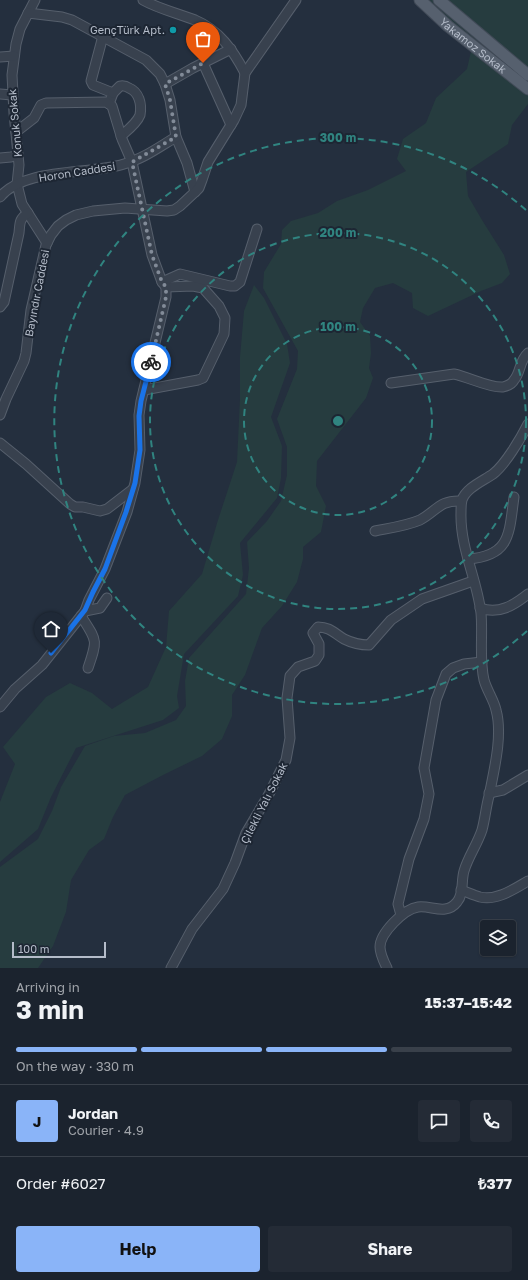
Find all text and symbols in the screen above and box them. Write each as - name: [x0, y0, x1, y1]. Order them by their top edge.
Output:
- street label: Yakamoz Sokak: [437, 15, 509, 76]
- pin: [186, 22, 220, 63]
- place label: GençTürk Apt.: [90, 23, 165, 36]
- marker: GençTürk Apt.: [168, 25, 178, 35]
- icon: bag: [192, 28, 214, 50]
- street label: Konuk Sokak: [5, 88, 24, 158]
- text: 300 m: [320, 130, 356, 145]
- street label: Horon Caddesi: [38, 159, 116, 184]
- text: 200 m: [320, 225, 356, 240]
- street label: Bayındır Caddesi: [22, 248, 51, 338]
- text: 100 m: [320, 319, 356, 334]
- courier: [131, 342, 171, 382]
- icon: bike: [140, 351, 162, 373]
- centre of rings: [331, 414, 345, 428]
- pin: [34, 612, 68, 653]
- icon: home: [40, 618, 62, 640]
- street label: Çilekli Yalı Sokak: [237, 760, 290, 846]
- map controls: [480, 920, 516, 956]
- button: layers: [480, 920, 516, 956]
- scale bar: [12, 940, 106, 959]
- text: 100 m: [18, 942, 49, 955]
- text: Arriving in: [16, 979, 80, 995]
- text: 15:37–15:42: [425, 993, 512, 1011]
- text: 3 min: [16, 994, 84, 1025]
- text: On the way · 330 m: [16, 1058, 134, 1074]
- button: chat: [418, 1100, 460, 1142]
- button: phone: [470, 1100, 512, 1142]
- text: Jordan: [68, 1104, 118, 1122]
- text: J: [33, 1112, 41, 1130]
- text: Courier · 4.9: [68, 1122, 144, 1138]
- text: Order #6027: [16, 1174, 106, 1192]
- text: ₺377: [478, 1174, 512, 1192]
- button: Help: [16, 1226, 260, 1272]
- button: Share: [268, 1226, 512, 1272]

